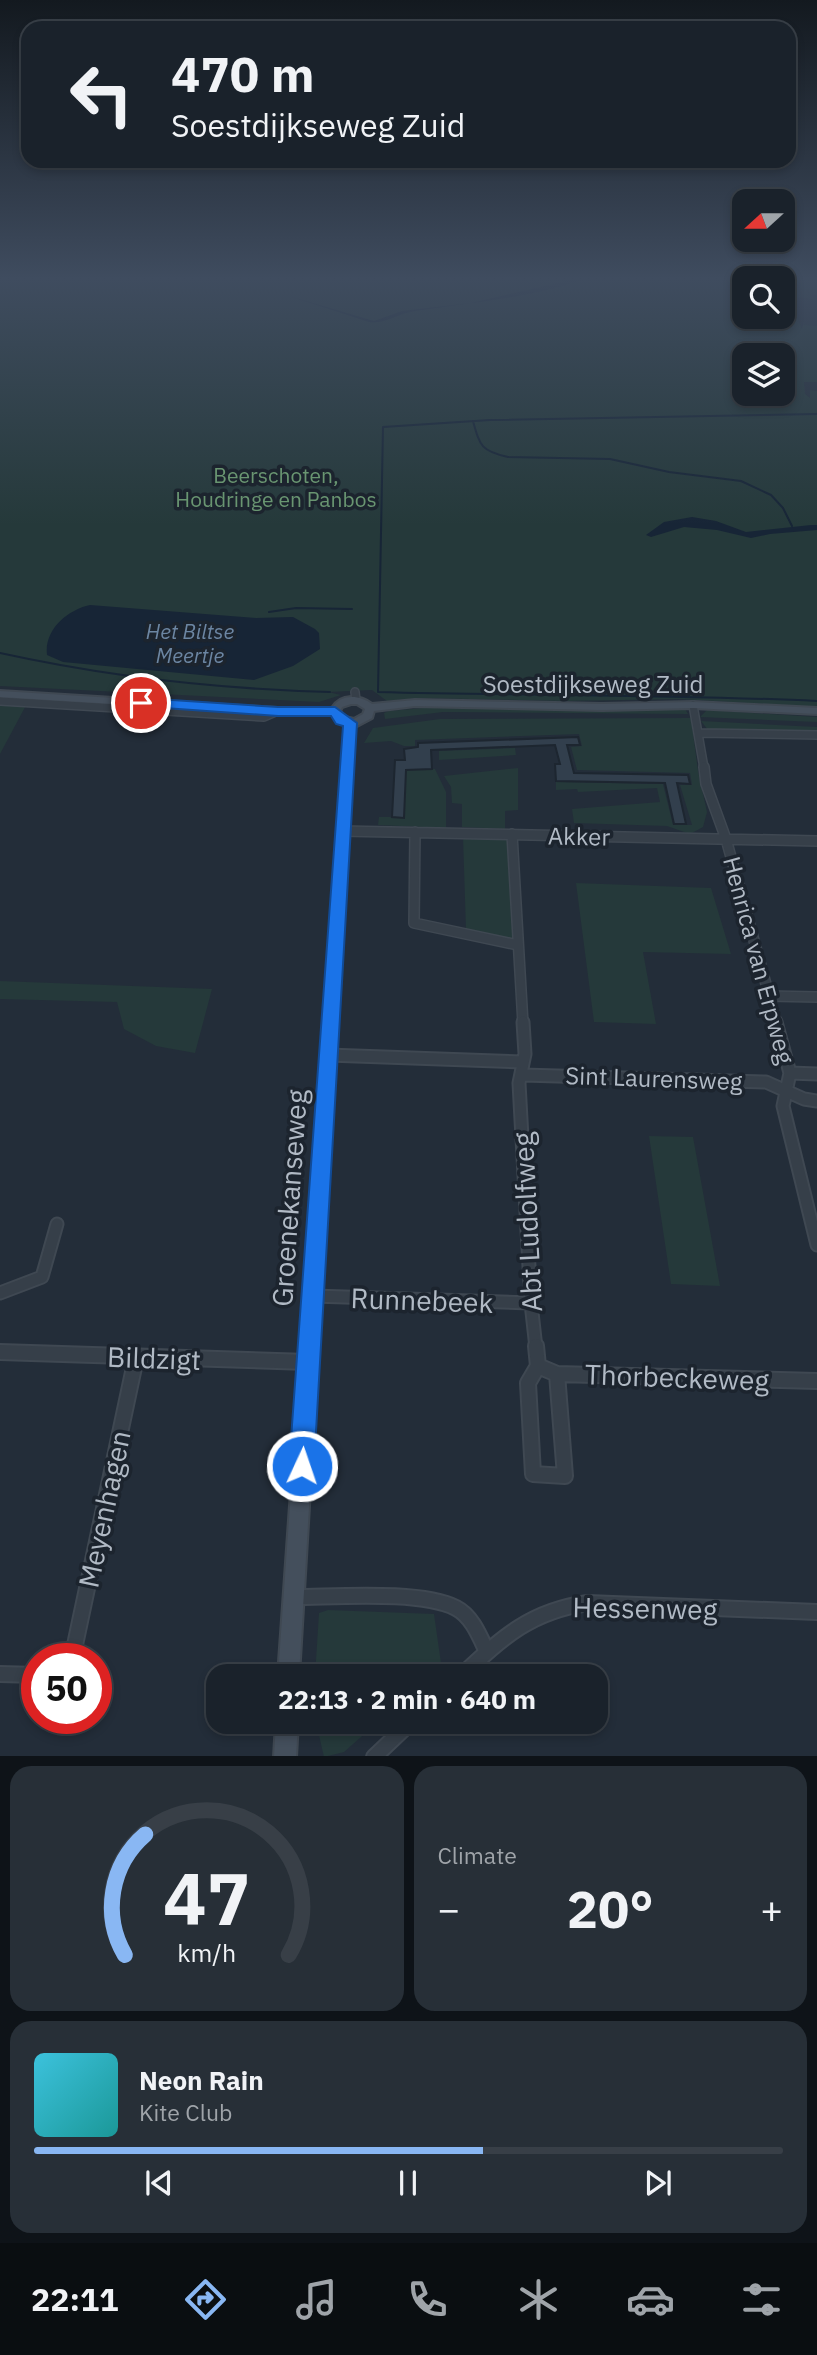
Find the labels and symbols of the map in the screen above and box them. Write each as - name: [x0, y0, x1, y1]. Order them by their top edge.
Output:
- north arrow: [732, 189, 794, 252]
- park label: Beerschoten, Houdringe en Panbos: [175, 461, 377, 513]
- water label: Het Biltse Meertje: [146, 617, 234, 669]
- street label: Soestdijkseweg Zuid: [483, 668, 703, 700]
- pin: [111, 673, 171, 733]
- street label: Akker: [548, 819, 611, 853]
- street label: Henrica van Erpweg: [716, 853, 802, 1068]
- street label: Sint Laurensweg: [565, 1059, 743, 1097]
- street label: Groenekanseweg: [263, 1088, 315, 1308]
- street label: Abt Ludolfweg: [504, 1131, 550, 1313]
- street label: Runnebeek: [350, 1279, 494, 1321]
- street label: Bildzigt: [107, 1338, 201, 1378]
- street label: Thorbeckeweg: [584, 1355, 770, 1399]
- street label: Meyenhagen: [69, 1427, 139, 1591]
- position arrow: [265, 1429, 339, 1503]
- street label: Hessenweg: [572, 1588, 718, 1628]
- speed limit sign: 50: [21, 1643, 112, 1734]

